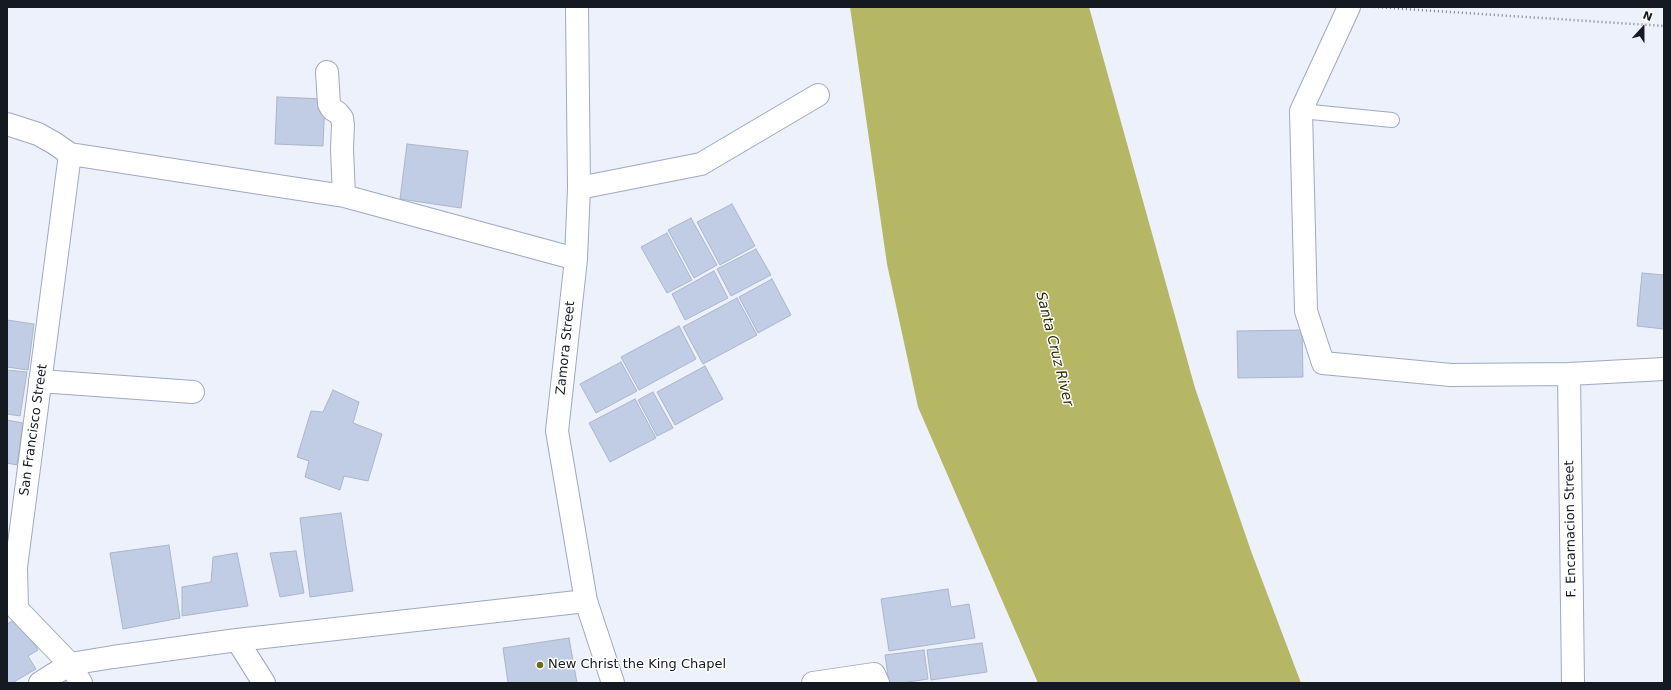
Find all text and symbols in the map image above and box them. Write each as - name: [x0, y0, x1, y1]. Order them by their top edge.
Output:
- north arrow: [1623, 8, 1663, 48]
- text: N: [1641, 9, 1654, 24]
- water label: Santa Cruz River: [1032, 290, 1076, 408]
- street label: Zamora Street: [553, 300, 579, 396]
- street label: San Francisco Street: [17, 363, 51, 497]
- street label: F. Encarnacion Street: [1562, 460, 1580, 598]
- place label: New Christ the King Chapel: [548, 657, 726, 673]
- marker: New Christ the King Chapel: [535, 660, 545, 670]

